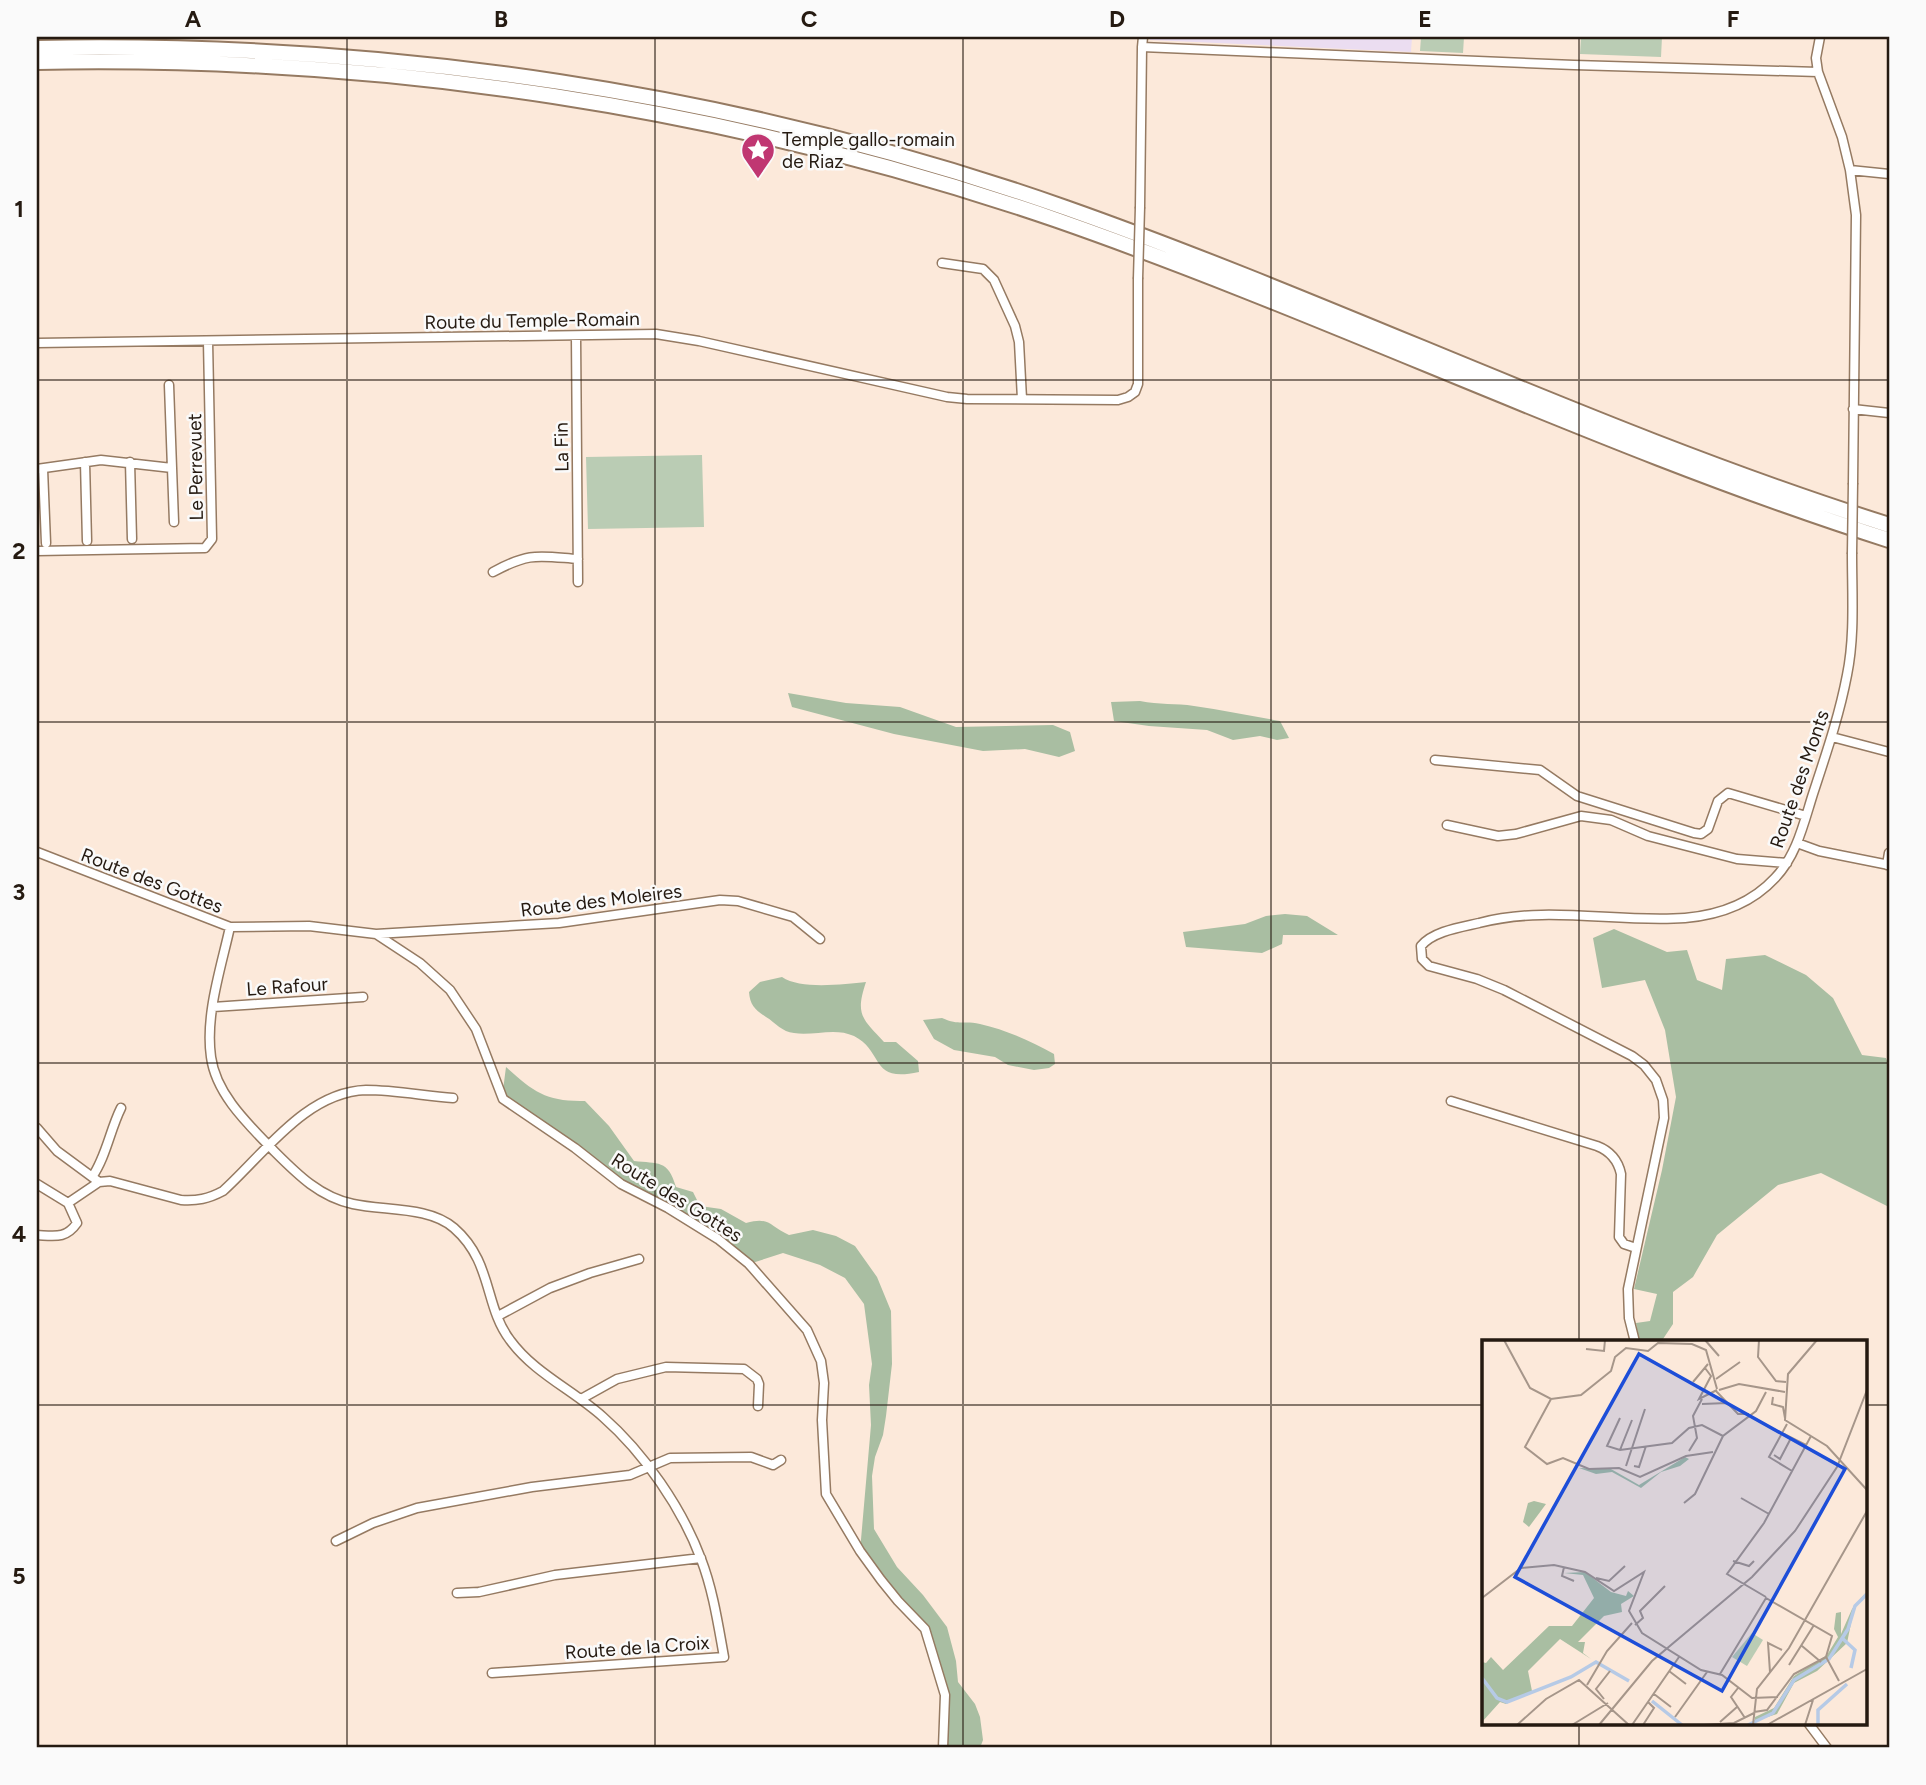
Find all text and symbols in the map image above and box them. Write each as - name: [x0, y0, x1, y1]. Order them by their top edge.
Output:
- text: A: [185, 5, 202, 33]
- text: B: [494, 5, 508, 33]
- text: C: [801, 5, 818, 33]
- text: D: [1109, 5, 1125, 33]
- text: E: [1418, 5, 1432, 33]
- text: F: [1727, 5, 1740, 33]
- place label: Temple gallo-romain de Riaz: [782, 128, 955, 173]
- place icon: Temple gallo-romain de Riaz: [739, 131, 777, 180]
- text: 1: [14, 195, 24, 223]
- street label: Route du Temple-Romain: [424, 307, 640, 334]
- street label: Le Perrevuet: [183, 413, 208, 521]
- street label: La Fin: [550, 422, 573, 472]
- text: 2: [12, 537, 26, 565]
- street label: Route des Monts: [1765, 707, 1834, 851]
- street label: Route des Gottes: [78, 843, 226, 918]
- text: 3: [13, 878, 25, 906]
- street label: Route des Moleires: [519, 879, 683, 922]
- street label: Le Rafour: [246, 972, 329, 1001]
- street label: Route des Gottes: [607, 1148, 746, 1247]
- text: 4: [12, 1220, 26, 1248]
- inset map: [1482, 1340, 1867, 1726]
- text: 5: [12, 1562, 26, 1590]
- street label: Route de la Croix: [564, 1631, 710, 1664]

